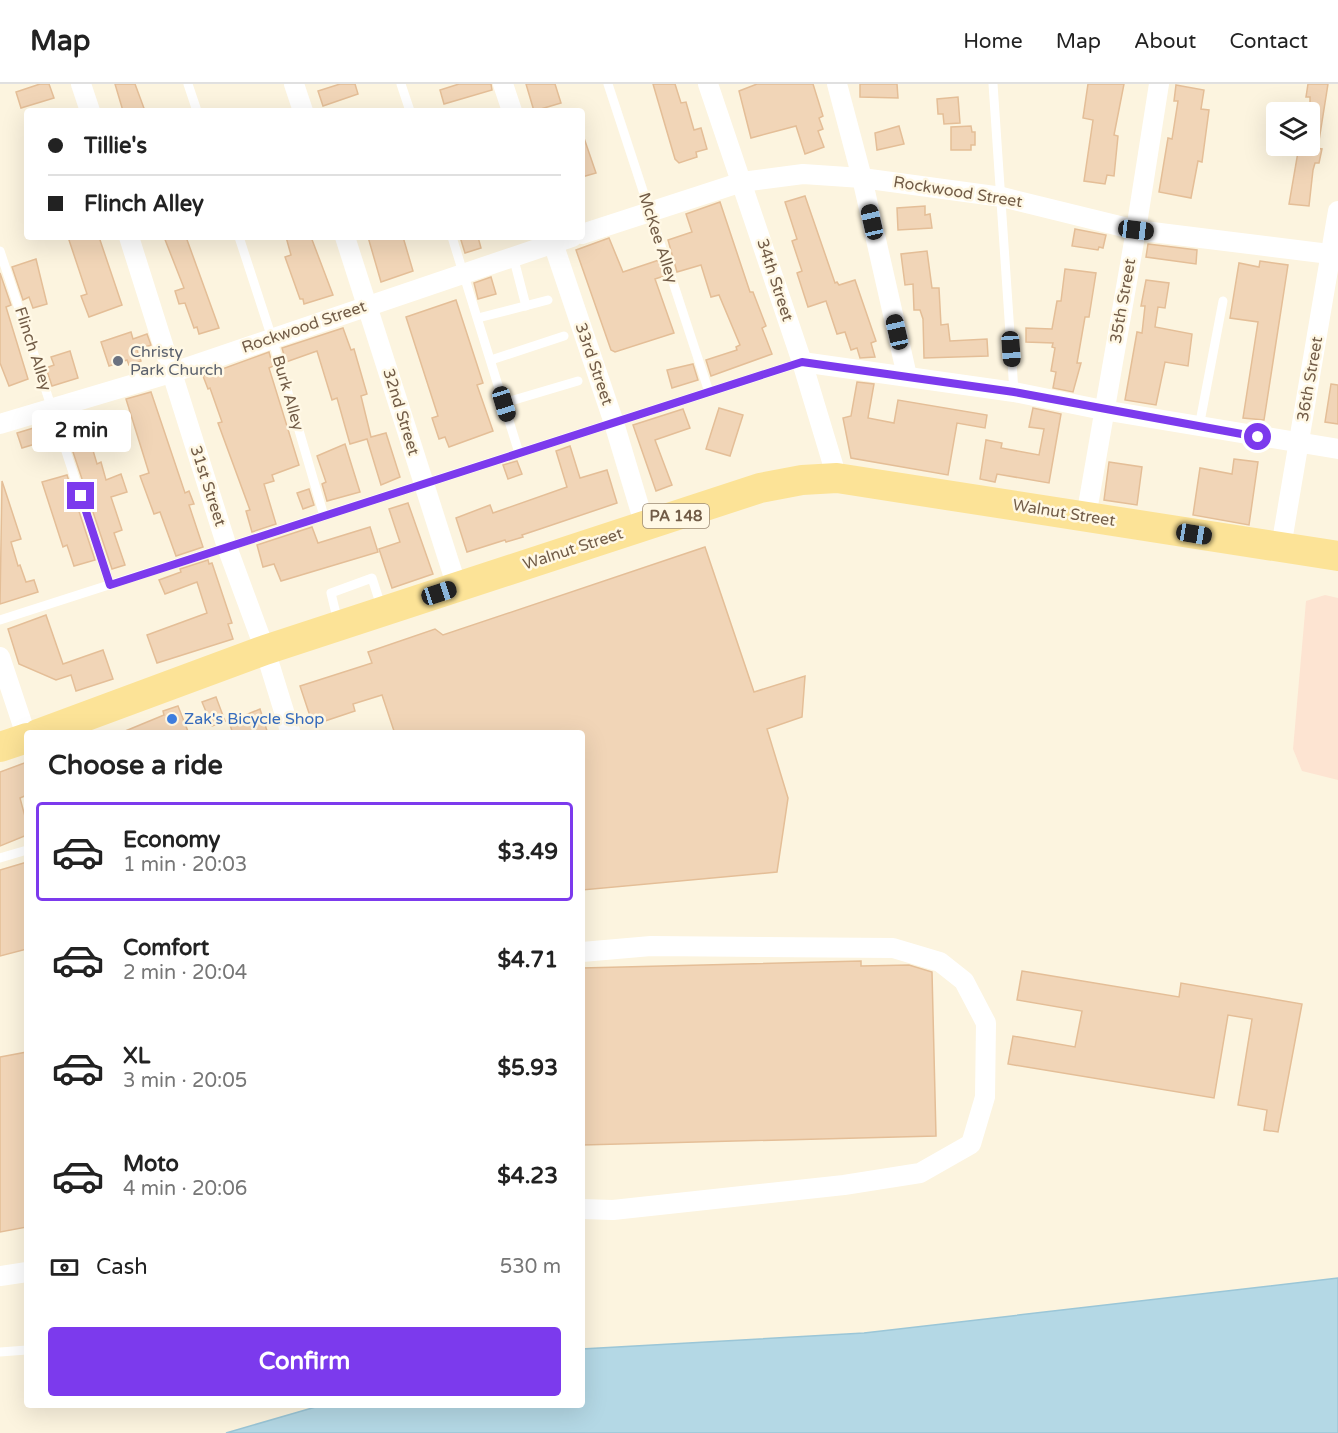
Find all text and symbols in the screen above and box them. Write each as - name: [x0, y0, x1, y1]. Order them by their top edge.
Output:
- text: Map: [30, 24, 90, 58]
- text: Home: [963, 29, 1023, 54]
- text: Map: [1056, 29, 1101, 54]
- text: About: [1134, 29, 1196, 54]
- text: Contact: [1229, 29, 1308, 54]
- map controls: [1266, 102, 1320, 156]
- button: layers: [1266, 102, 1320, 156]
- text: Tillie's: [84, 133, 147, 159]
- street label: Rockwood Street: [892, 172, 1024, 212]
- street label: McKee Alley: [634, 190, 682, 286]
- text: Flinch Alley: [84, 191, 204, 217]
- car: [859, 202, 885, 242]
- car: [1117, 219, 1155, 241]
- street label: 34th Street: [752, 236, 798, 324]
- street label: 35th Street: [1106, 257, 1140, 345]
- street label: Rockwood Street: [239, 296, 369, 358]
- street label: Flinch Alley: [10, 304, 56, 394]
- car: [884, 312, 910, 352]
- street label: 33rd Street: [571, 320, 617, 408]
- car: [1001, 330, 1021, 368]
- street label: 36th Street: [1293, 335, 1327, 423]
- place label: Christy Park Church: [130, 342, 223, 380]
- street label: Burk Alley: [268, 353, 308, 433]
- marker: Christy Park Church: [111, 354, 125, 368]
- street label: 32nd Street: [378, 366, 424, 458]
- car: [490, 384, 518, 424]
- callout: 2 min: [32, 409, 130, 451]
- text: 2 min: [55, 419, 108, 443]
- route start: [1244, 423, 1271, 450]
- street label: 31st Street: [186, 443, 230, 529]
- route end: [67, 482, 94, 509]
- street label: Walnut Street: [1011, 495, 1117, 531]
- road number: PA 148: [643, 504, 709, 528]
- car: [1175, 522, 1213, 546]
- street label: Walnut Street: [520, 523, 626, 575]
- car: [419, 579, 459, 607]
- place label: Zak's Bicycle Shop: [184, 709, 324, 729]
- marker: Zak's Bicycle Shop: [165, 712, 179, 726]
- text: Choose a ride: [48, 749, 223, 782]
- icon: car: [51, 825, 105, 879]
- text: Economy: [123, 827, 220, 853]
- text: $3.49: [498, 839, 558, 865]
- text: 1 min · 20:03: [123, 853, 247, 877]
- icon: car: [51, 933, 105, 987]
- text: Comfort: [123, 935, 209, 961]
- text: $4.71: [497, 947, 558, 973]
- text: 2 min · 20:04: [123, 961, 247, 985]
- icon: car: [51, 1041, 105, 1095]
- text: XL: [123, 1043, 150, 1069]
- text: $5.93: [497, 1055, 558, 1081]
- text: 3 min · 20:05: [123, 1069, 247, 1093]
- icon: car: [51, 1149, 105, 1203]
- text: Moto: [123, 1151, 179, 1177]
- text: $4.23: [497, 1163, 558, 1189]
- text: 4 min · 20:06: [123, 1177, 247, 1201]
- icon: cash: [48, 1251, 81, 1284]
- text: Cash: [96, 1254, 148, 1280]
- text: 530 m: [500, 1255, 561, 1279]
- button: Confirm: [48, 1327, 561, 1396]

